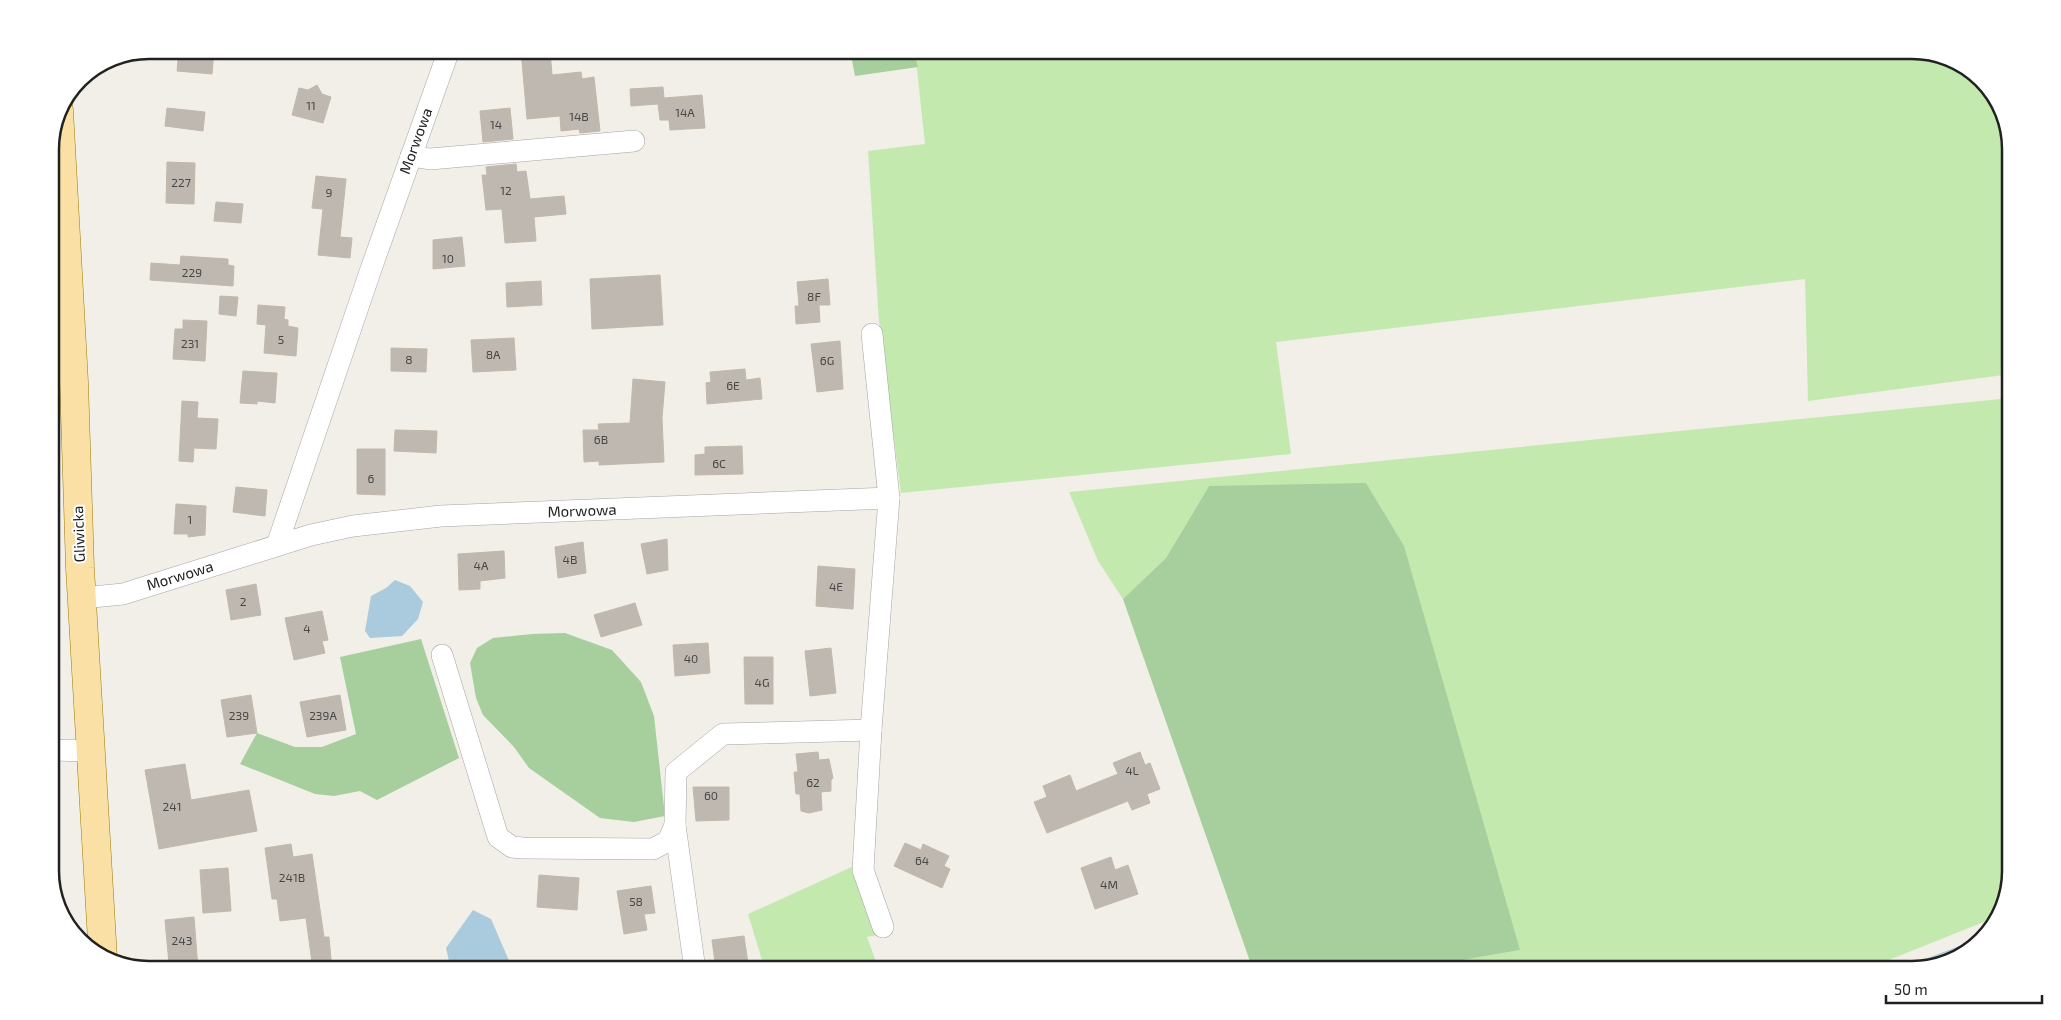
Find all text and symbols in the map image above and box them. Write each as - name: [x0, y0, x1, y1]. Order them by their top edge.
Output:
- house number: 11: [306, 98, 316, 112]
- street label: Morwowa: [395, 105, 435, 176]
- house number: 14A: [675, 105, 695, 119]
- house number: 14B: [569, 109, 589, 123]
- house number: 14: [490, 117, 502, 131]
- house number: 227: [171, 175, 191, 189]
- house number: 12: [500, 183, 512, 197]
- house number: 9: [326, 185, 333, 199]
- house number: 10: [442, 251, 454, 265]
- house number: 229: [182, 265, 202, 279]
- house number: 8F: [807, 289, 821, 303]
- house number: 5: [278, 332, 284, 346]
- house number: 231: [181, 336, 199, 350]
- house number: 8A: [486, 347, 501, 361]
- house number: 8: [405, 352, 413, 366]
- house number: 6G: [820, 353, 834, 367]
- house number: 6E: [726, 378, 740, 392]
- house number: 6B: [594, 432, 608, 446]
- house number: 6C: [712, 456, 726, 470]
- house number: 6: [368, 471, 375, 485]
- street label: Morwowa: [547, 500, 617, 520]
- street label: Gliwicka: [68, 505, 88, 563]
- house number: 1: [188, 512, 192, 526]
- house number: 4B: [563, 552, 577, 566]
- street label: Morwowa: [144, 556, 215, 594]
- house number: 4A: [474, 558, 489, 572]
- house number: 4E: [829, 579, 843, 593]
- house number: 2: [240, 594, 247, 608]
- house number: 4: [303, 621, 311, 635]
- house number: 40: [684, 651, 698, 665]
- house number: 4G: [755, 675, 769, 689]
- house number: 239: [229, 708, 249, 722]
- house number: 239A: [309, 708, 337, 722]
- house number: 4L: [1125, 763, 1139, 777]
- house number: 62: [806, 775, 820, 789]
- house number: 60: [704, 788, 718, 802]
- house number: 241: [163, 799, 181, 813]
- house number: 64: [915, 853, 929, 867]
- house number: 241B: [279, 870, 305, 884]
- house number: 4M: [1100, 877, 1118, 891]
- house number: 58: [629, 894, 643, 908]
- house number: 243: [172, 933, 192, 947]
- scale bar: [1886, 972, 2042, 1004]
- text: 50 m: [1894, 980, 1928, 998]

